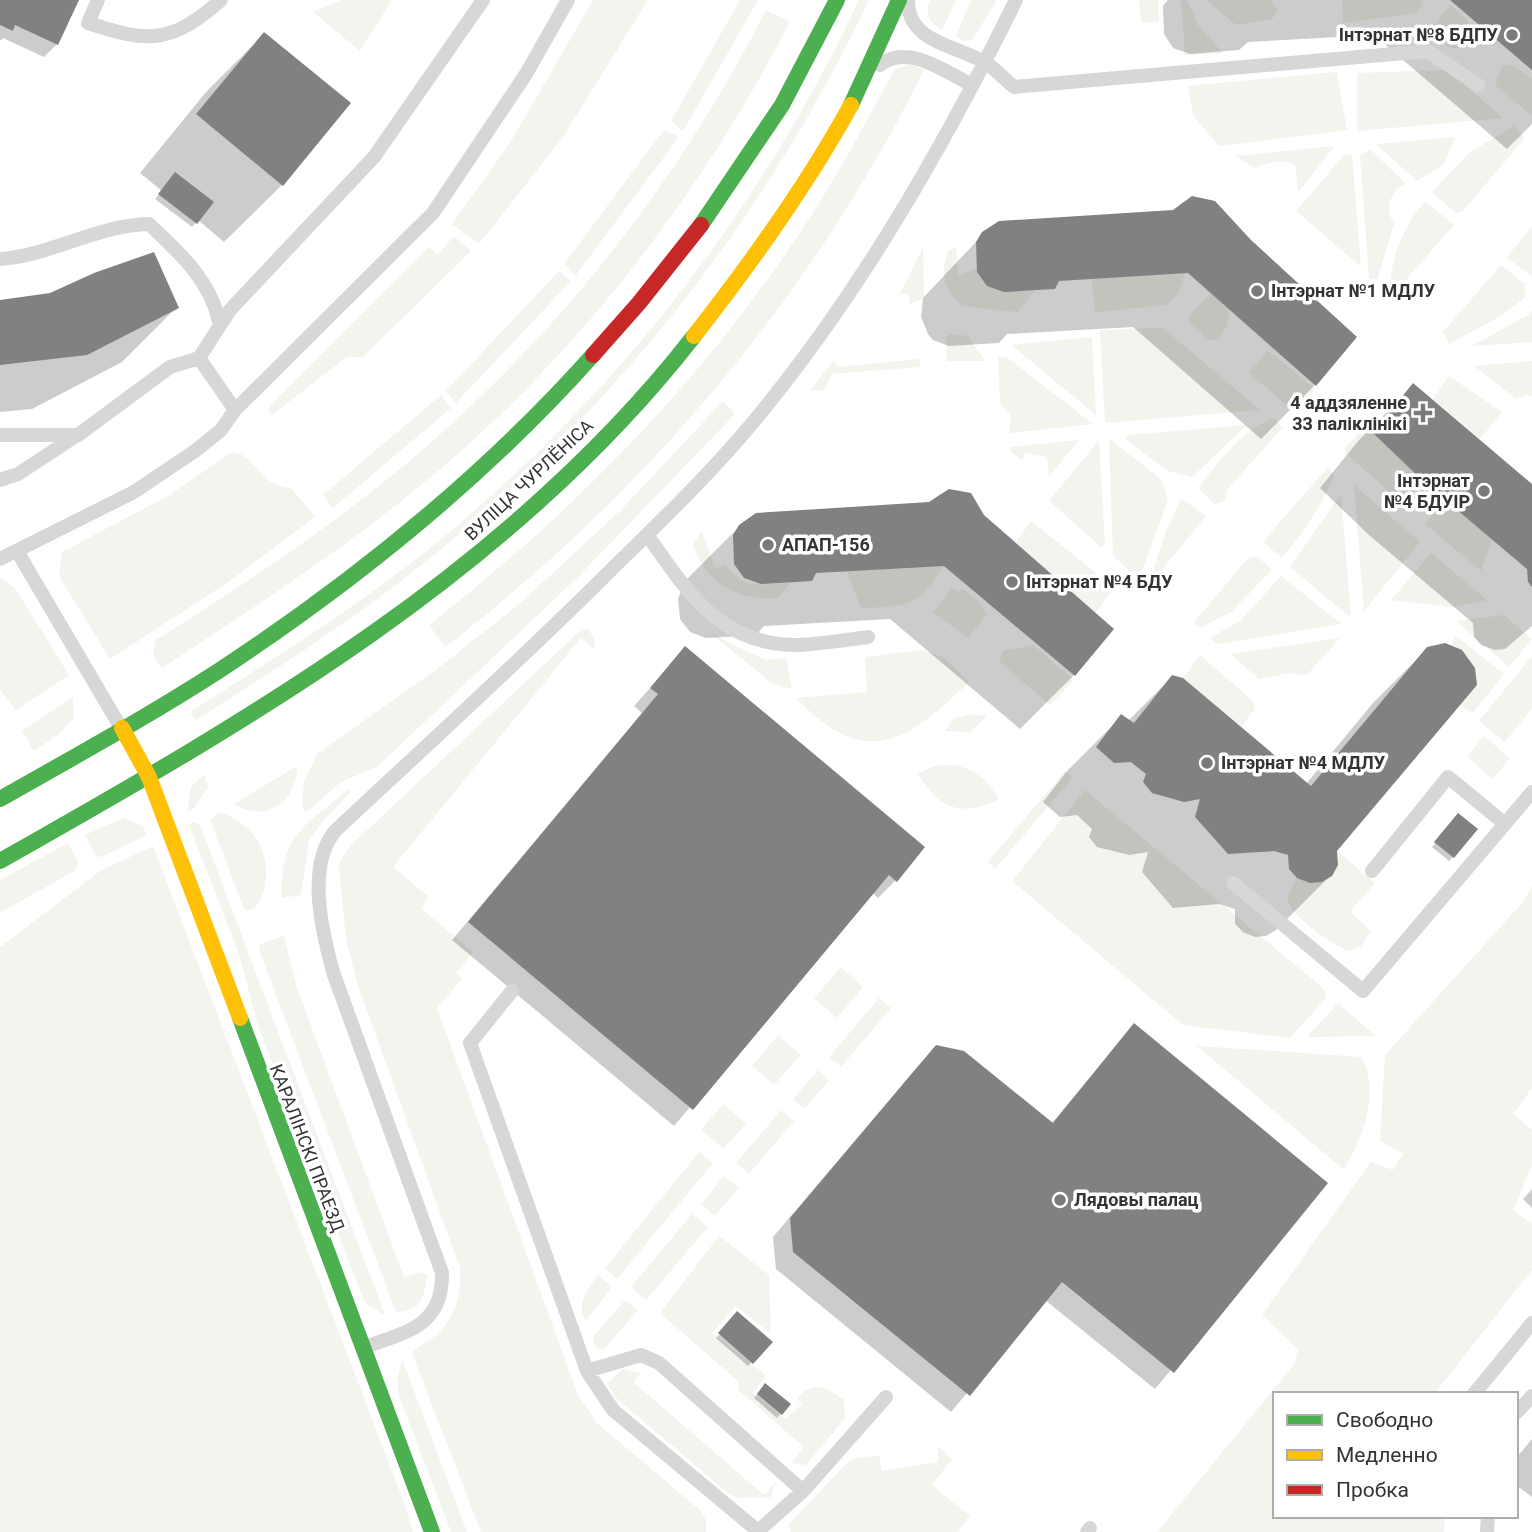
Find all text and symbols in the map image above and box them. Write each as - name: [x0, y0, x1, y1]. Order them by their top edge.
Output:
- place label: Інтэрнат №8 БДПУ: [1339, 24, 1499, 45]
- marker: Інтэрнат №8 БДПУ: [1504, 27, 1520, 43]
- place label: Інтэрнат №1 МДЛУ: [1271, 280, 1436, 301]
- marker: Інтэрнат №1 МДЛУ: [1249, 283, 1265, 299]
- place label: 4 аддзяленне 33 паліклінікі: [1290, 392, 1407, 434]
- marker: 4 аддзяленне 33 паліклінікі: [1413, 403, 1433, 423]
- street label: ВУЛІЦА ЧУРЛЁНІСА: [460, 415, 597, 545]
- place label: Інтэрнат №4 БДУІР: [1384, 470, 1470, 512]
- marker: Інтэрнат №4 БДУІР: [1476, 483, 1492, 499]
- place label: АПАП-156: [782, 534, 870, 555]
- marker: АПАП-156: [760, 537, 776, 553]
- place label: Інтэрнат №4 БДУ: [1026, 571, 1173, 592]
- marker: Інтэрнат №4 БДУ: [1004, 574, 1020, 590]
- place label: Інтэрнат №4 МДЛУ: [1221, 752, 1386, 773]
- marker: Інтэрнат №4 МДЛУ: [1199, 755, 1215, 771]
- street label: КАРАЛІНСКІ ПРАЕЗД: [266, 1061, 349, 1235]
- place label: Лядовы палац: [1074, 1189, 1199, 1210]
- marker: Лядовы палац: [1052, 1192, 1068, 1208]
- legend: [1273, 1392, 1518, 1518]
- text: Свободно: [1336, 1408, 1433, 1432]
- text: Медленно: [1336, 1443, 1438, 1467]
- text: Пробка: [1336, 1478, 1409, 1502]

